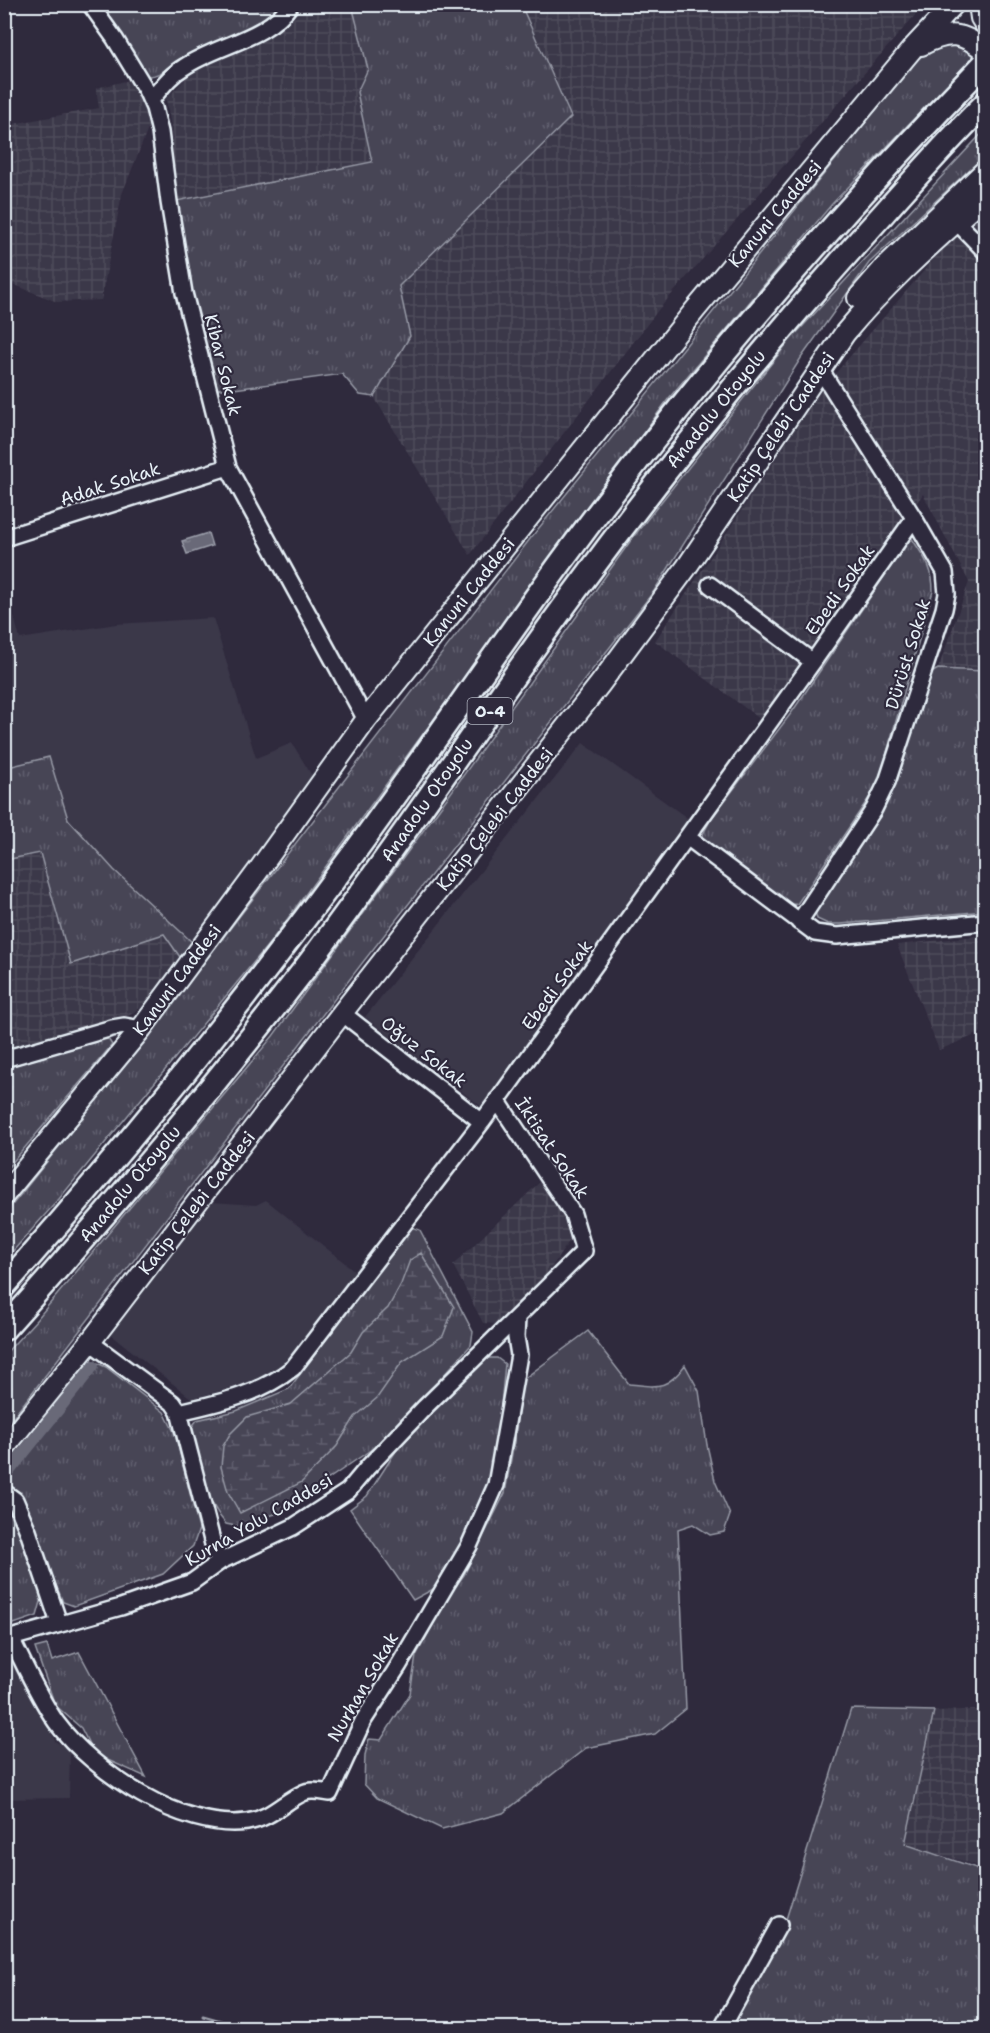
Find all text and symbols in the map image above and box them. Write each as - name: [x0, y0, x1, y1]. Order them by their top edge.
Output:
- street label: Kanuni Caddesi: [723, 155, 827, 273]
- street label: Kibar Sokak: [199, 312, 247, 418]
- street label: Anadolu Otoyolu: [661, 345, 771, 473]
- street label: Katip Çelebi Caddesi: [722, 347, 840, 507]
- street label: Adak Sokak: [57, 457, 163, 511]
- street label: Kanuni Caddesi: [418, 533, 520, 651]
- street label: Ebedi Sokak: [800, 540, 880, 640]
- street label: Dürüst Sokak: [880, 596, 936, 712]
- road number: O-4: [468, 698, 512, 724]
- street label: Anadolu Otoyolu: [375, 733, 479, 867]
- street label: Katip Çelebi Caddesi: [431, 742, 559, 896]
- street label: Kanuni Caddesi: [127, 919, 227, 1041]
- street label: Ebedi Sokak: [516, 935, 598, 1035]
- street label: Oğuz Sokak: [376, 1011, 472, 1093]
- street label: İktisat Sokak: [509, 1093, 595, 1203]
- street label: Anadolu Otoyolu: [74, 1120, 186, 1248]
- street label: Katip Çelebi Caddesi: [133, 1126, 261, 1280]
- street label: Kurna Yolu Caddesi: [181, 1468, 337, 1572]
- street label: Nurhan Sokak: [322, 1628, 404, 1746]

